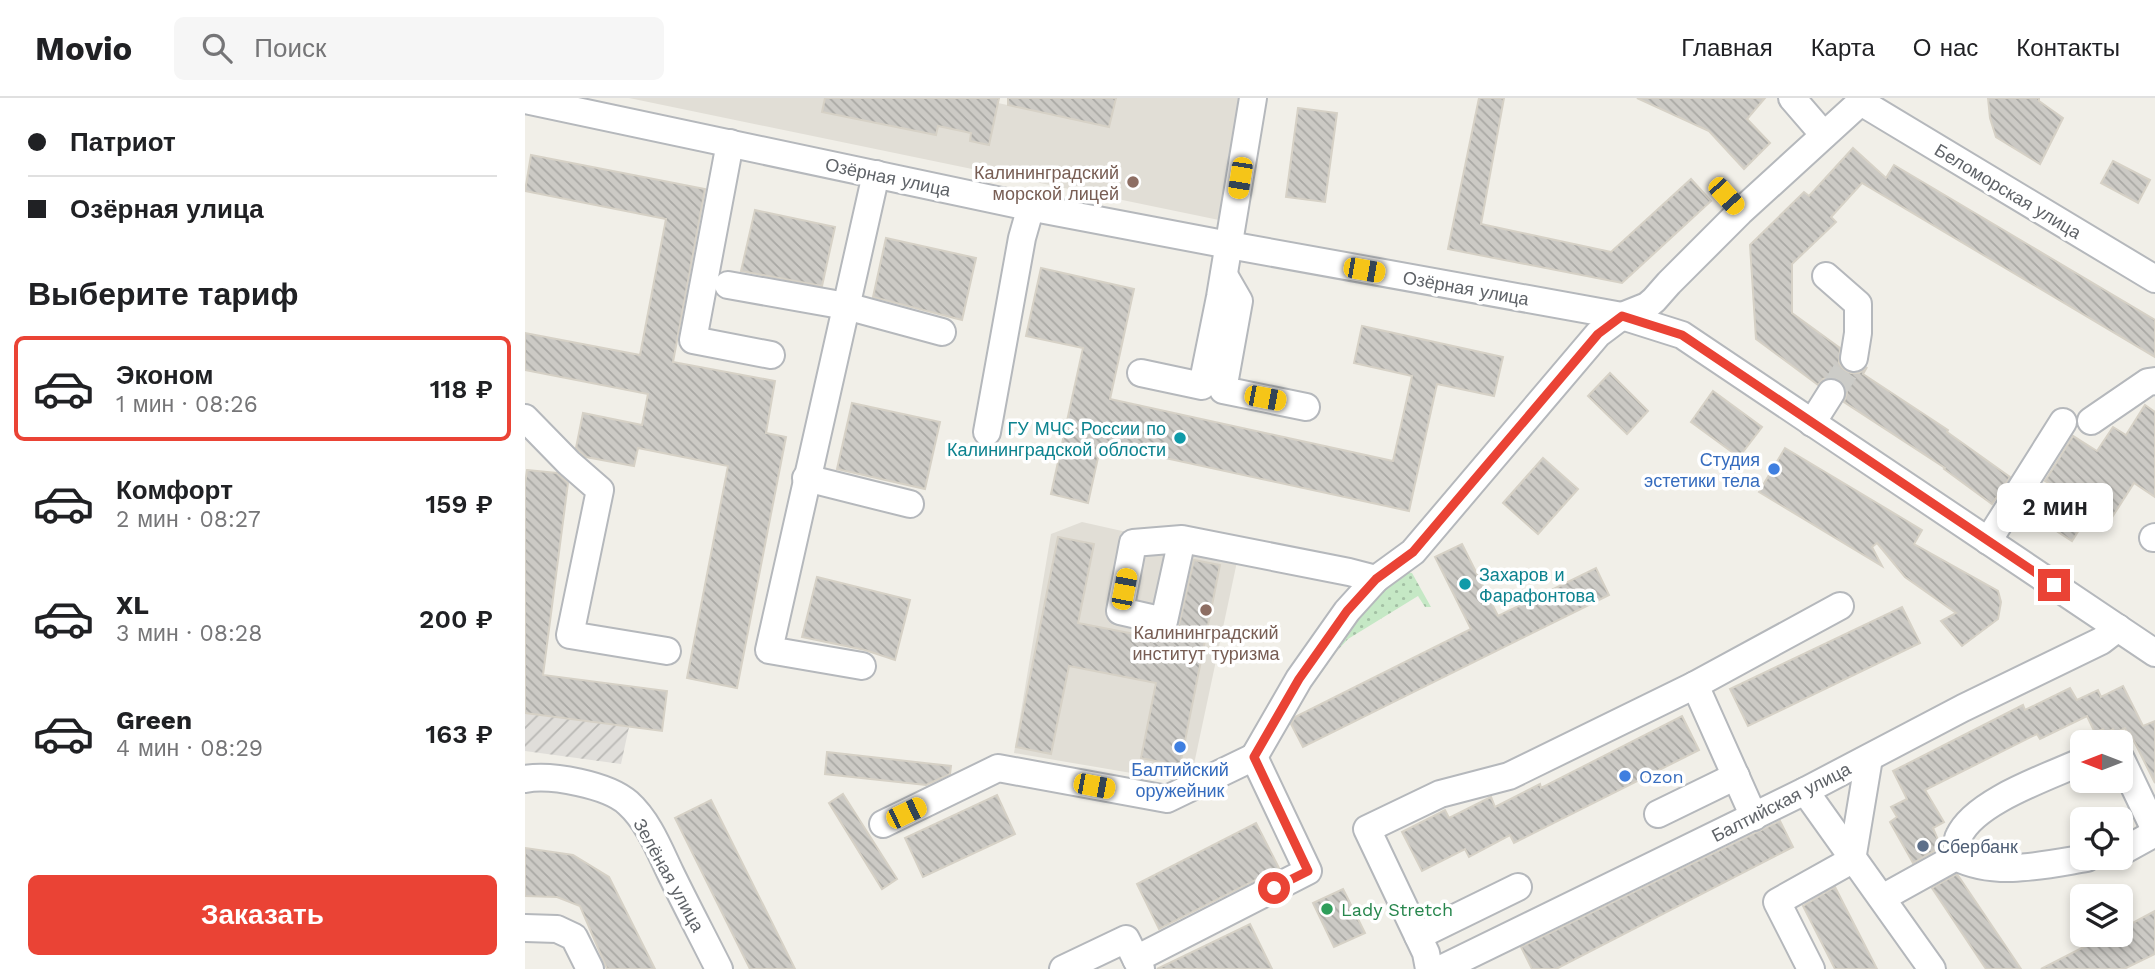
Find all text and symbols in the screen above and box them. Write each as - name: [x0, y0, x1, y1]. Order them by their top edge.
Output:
- search box: [174, 17, 664, 80]
- text: Movio: [35, 29, 132, 68]
- icon: search: [198, 29, 236, 67]
- text: Поиск: [254, 33, 326, 63]
- text: Главная: [1681, 34, 1773, 62]
- text: Карта: [1811, 34, 1875, 62]
- text: О нас: [1913, 34, 1978, 62]
- text: Контакты: [2016, 34, 2120, 62]
- text: Патриот: [70, 127, 176, 157]
- street label: Беломорская улица: [1931, 139, 2086, 244]
- street label: Озёрная улица: [823, 153, 954, 201]
- car: [1227, 156, 1254, 200]
- place label: Калининградский морской лицей: [974, 162, 1119, 204]
- car: [1705, 173, 1748, 219]
- marker: Калининградский морской лицей: [1125, 174, 1141, 190]
- text: Озёрная улица: [70, 194, 264, 224]
- car: [1342, 256, 1387, 284]
- street label: Озёрная улица: [1401, 267, 1532, 310]
- text: Выберите тариф: [28, 275, 299, 313]
- icon: car: [32, 357, 95, 420]
- text: Эконом: [116, 360, 214, 390]
- text: 118 ₽: [430, 374, 493, 404]
- car: [1243, 384, 1288, 412]
- text: 1 мин · 08:26: [116, 391, 258, 418]
- place label: ГУ МЧС России по Калининградской облости: [947, 418, 1166, 460]
- marker: ГУ МЧС России по Калининградской облости: [1172, 430, 1188, 446]
- place label: Студия эстетики тела: [1644, 449, 1761, 491]
- marker: Студия эстетики тела: [1766, 461, 1782, 477]
- icon: car: [32, 472, 95, 535]
- text: Комфорт: [116, 475, 233, 505]
- callout: 2 мин: [1996, 484, 2112, 532]
- text: 159 ₽: [426, 489, 493, 519]
- text: 2 мин: [2022, 494, 2088, 521]
- text: 2 мин · 08:27: [116, 506, 261, 533]
- place label: Захаров и Фарафонтова: [1479, 564, 1596, 606]
- car: [1110, 566, 1139, 612]
- route end: [2038, 569, 2070, 601]
- marker: Захаров и Фарафонтова: [1457, 576, 1473, 592]
- icon: car: [32, 587, 95, 650]
- text: XL: [116, 590, 149, 620]
- marker: Калининградский институт туризма: [1198, 602, 1214, 618]
- text: 200 ₽: [419, 604, 493, 634]
- text: 3 мин · 08:28: [116, 620, 262, 647]
- place label: Калининградский институт туризма: [1132, 622, 1281, 664]
- icon: car: [32, 702, 95, 765]
- text: Green: [116, 705, 192, 735]
- text: 163 ₽: [425, 719, 493, 749]
- north arrow: [2070, 730, 2133, 793]
- map controls: [2070, 730, 2133, 947]
- text: 4 мин · 08:29: [116, 735, 263, 762]
- marker: Балтийский оружейник: [1172, 739, 1188, 755]
- street label: Балтийская улица: [1708, 757, 1855, 846]
- place label: Балтийский оружейник: [1131, 759, 1229, 801]
- place label: Ozon: [1639, 766, 1684, 787]
- marker: Ozon: [1617, 768, 1633, 784]
- car: [1072, 772, 1117, 800]
- car: [883, 794, 930, 832]
- button: locate: [2070, 807, 2133, 870]
- street label: Зелёная улица: [629, 815, 709, 936]
- place label: Сбербанк: [1937, 836, 2018, 857]
- marker: Сбербанк: [1915, 838, 1931, 854]
- route start: [1258, 872, 1290, 904]
- button: Заказать: [28, 875, 497, 955]
- button: layers: [2070, 884, 2133, 947]
- place label: Lady Stretch: [1341, 899, 1453, 920]
- marker: Lady Stretch: [1319, 901, 1335, 917]

